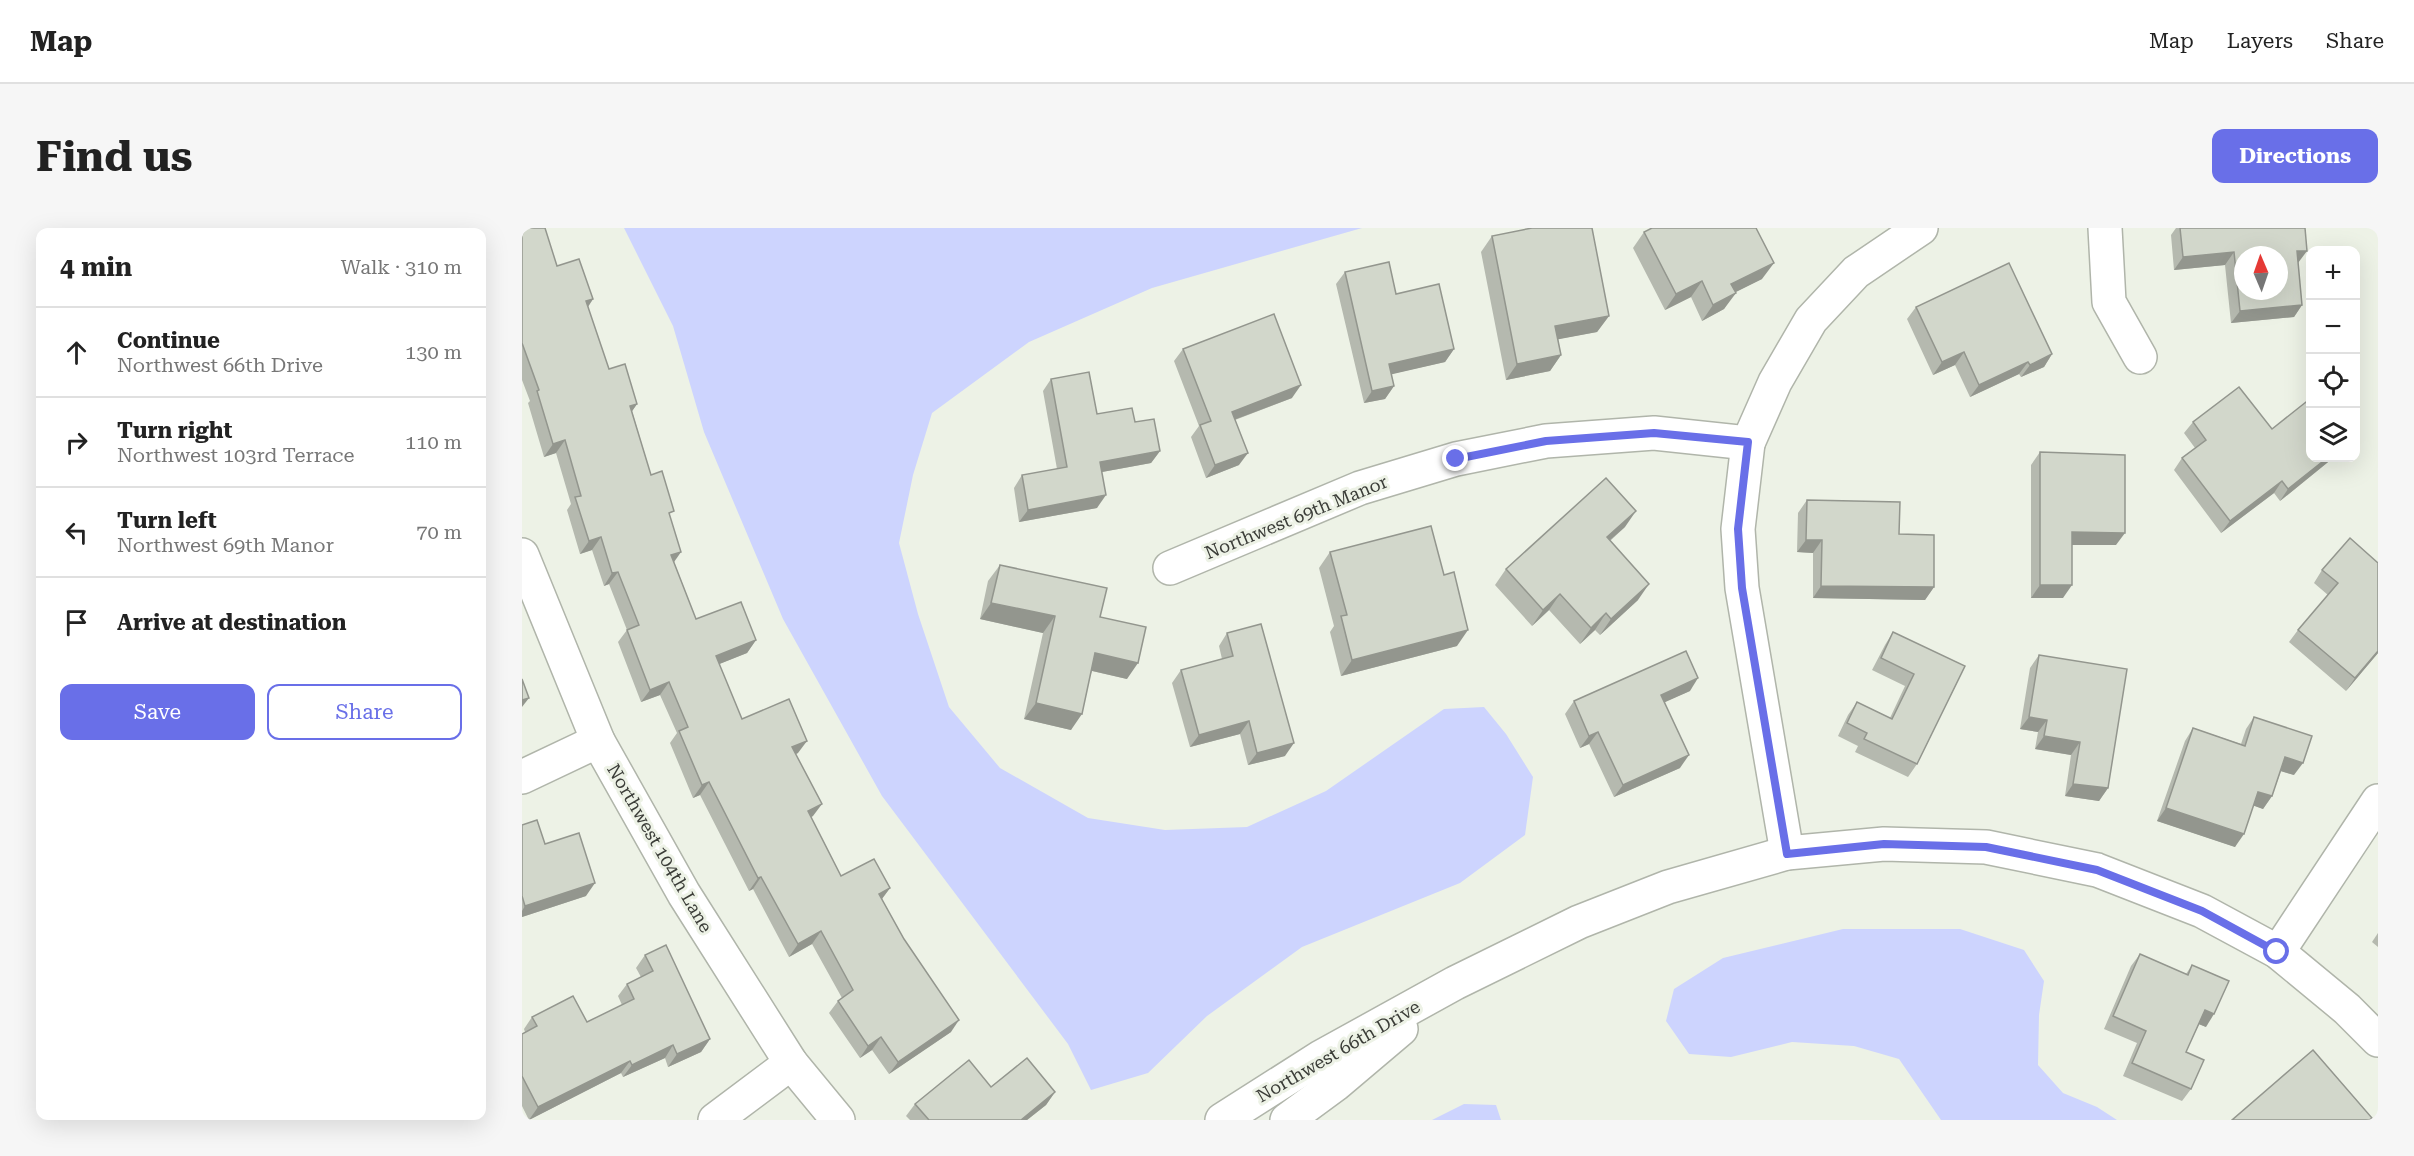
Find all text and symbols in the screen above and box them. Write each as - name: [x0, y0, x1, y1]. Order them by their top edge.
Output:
- text: Map: [30, 25, 92, 58]
- text: Map: [2149, 29, 2194, 53]
- text: Layers: [2227, 29, 2293, 53]
- text: Share: [2326, 29, 2384, 53]
- button: Directions: [2212, 129, 2378, 183]
- text: Find us: [36, 132, 193, 181]
- north arrow: [2234, 246, 2288, 300]
- map controls: [2306, 246, 2360, 462]
- button: +: [2306, 246, 2360, 300]
- text: 4 min: [60, 252, 132, 282]
- text: Walk · 310 m: [341, 255, 462, 279]
- button: −: [2306, 300, 2360, 354]
- text: Continue: [117, 328, 220, 353]
- icon: ahead: [60, 336, 93, 369]
- text: 130 m: [405, 340, 462, 364]
- text: Northwest 66th Drive: [117, 353, 323, 377]
- button: locate: [2306, 354, 2360, 408]
- button: layers: [2306, 408, 2360, 462]
- text: Turn right: [117, 418, 232, 443]
- icon: right: [60, 426, 93, 459]
- text: 110 m: [405, 430, 462, 454]
- text: Northwest 103rd Terrace: [117, 443, 355, 467]
- route end: [1442, 445, 1468, 471]
- street label: Northwest 69th Manor: [1202, 471, 1390, 563]
- text: Turn left: [117, 508, 217, 533]
- icon: left: [60, 516, 93, 549]
- text: 70 m: [416, 520, 462, 544]
- text: Northwest 69th Manor: [117, 533, 334, 557]
- icon: arrive: [60, 606, 93, 639]
- text: Arrive at destination: [117, 610, 346, 635]
- button: Save: [60, 684, 255, 740]
- button: Share: [267, 684, 462, 740]
- street label: Northwest 104th Lane: [603, 760, 717, 936]
- route start: [2263, 938, 2289, 964]
- street label: Northwest 66th Drive: [1252, 996, 1424, 1106]

